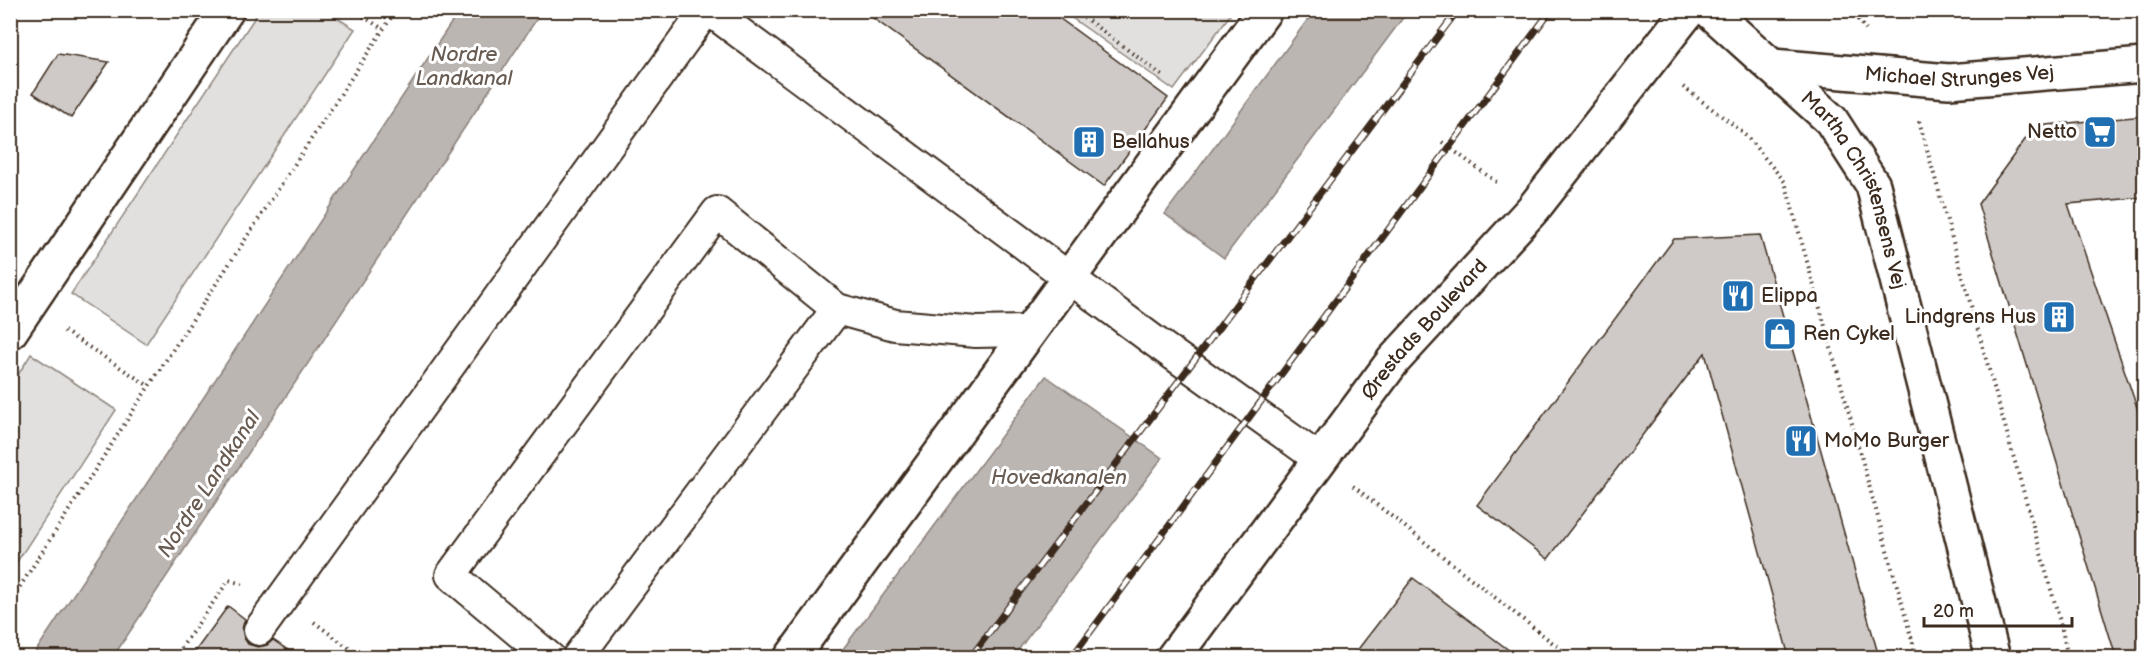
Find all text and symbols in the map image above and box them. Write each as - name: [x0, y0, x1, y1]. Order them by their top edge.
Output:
- water label: Nordre Landkanal: [416, 42, 514, 91]
- street label: Michael Strunges Vej: [1864, 60, 2055, 93]
- street label: Martha Christensens Vej: [1796, 86, 1911, 292]
- supermarket icon: Netto: [2082, 114, 2118, 150]
- place label: Netto: [2027, 120, 2077, 144]
- building icon: Bellahus: [1071, 124, 1107, 160]
- place label: Bellahus: [1112, 130, 1190, 154]
- street label: Ørestads Boulevard: [1356, 254, 1493, 404]
- restaurant icon: Elippa: [1720, 278, 1756, 314]
- place label: Elippa: [1761, 284, 1818, 308]
- building icon: Lindgrens Hus: [2041, 299, 2077, 335]
- place label: Lindgrens Hus: [1905, 305, 2036, 329]
- shop icon: Ren Cykel: [1762, 316, 1798, 352]
- place label: Ren Cykel: [1803, 322, 1895, 346]
- water label: Nordre Landkanal: [152, 405, 266, 562]
- restaurant icon: MoMo Burger: [1783, 423, 1819, 459]
- place label: MoMo Burger: [1824, 429, 1950, 453]
- water label: Hovedkanalen: [991, 465, 1127, 490]
- scale bar: [1924, 590, 2072, 628]
- text: 20 m: [1933, 601, 1974, 622]

